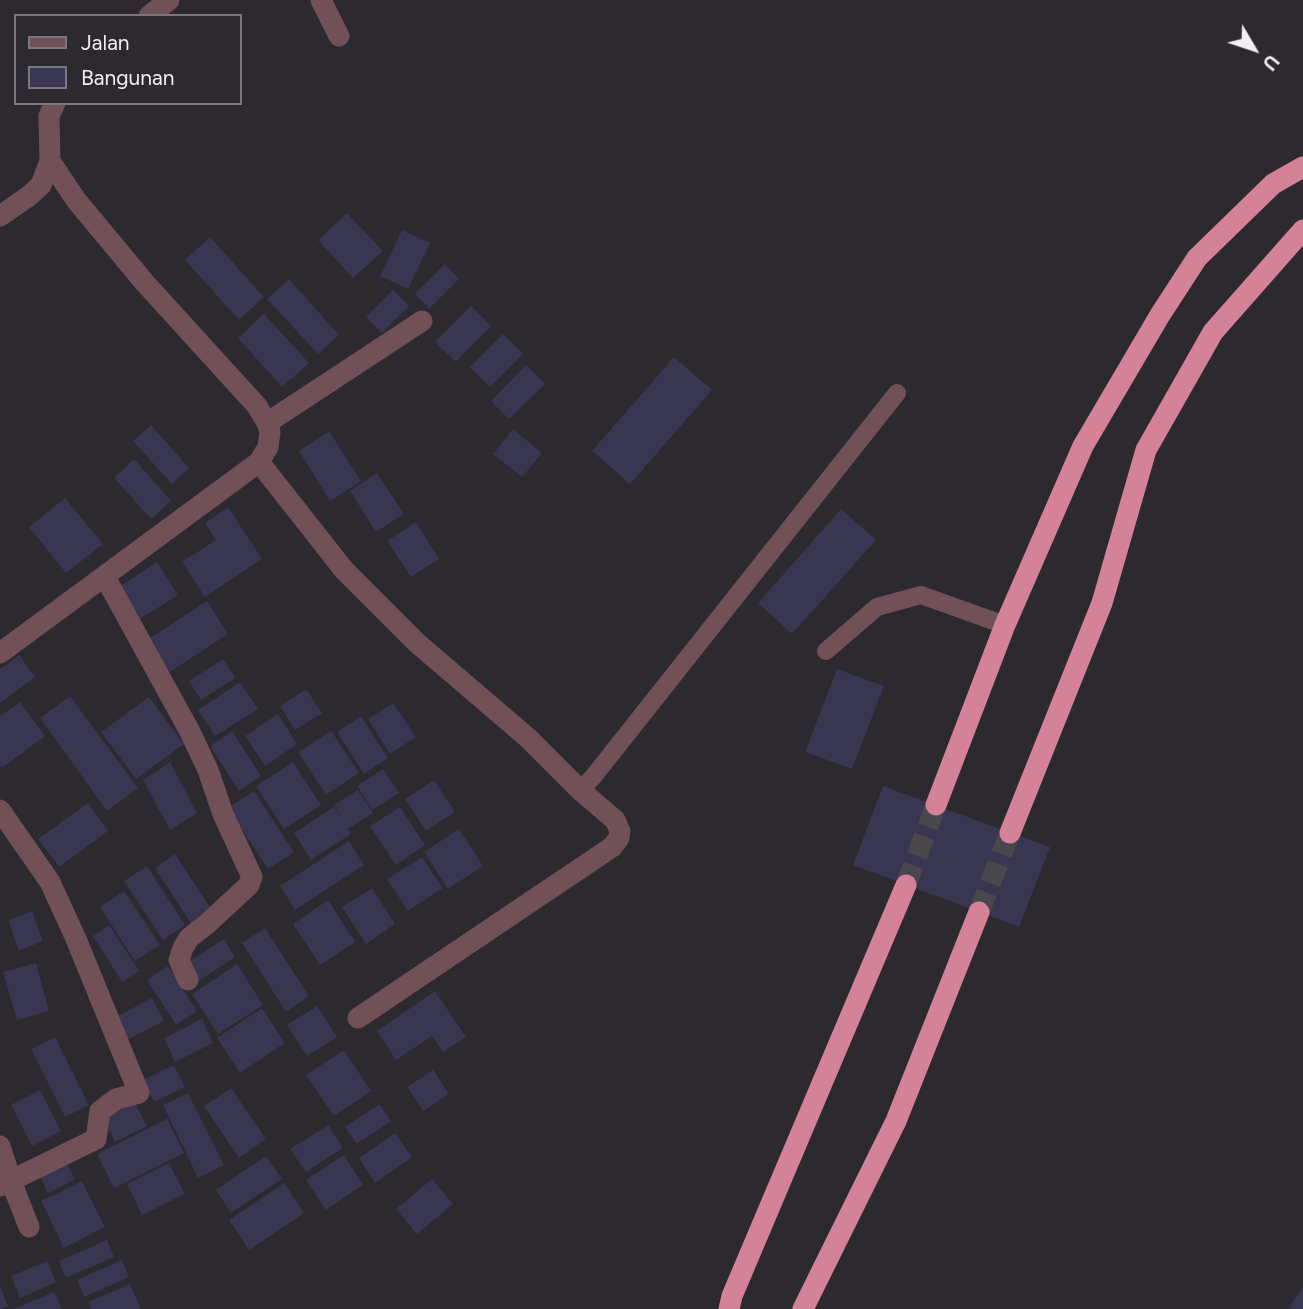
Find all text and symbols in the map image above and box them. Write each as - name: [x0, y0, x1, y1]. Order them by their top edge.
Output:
- legend: [14, 14, 242, 105]
- north arrow: [1219, 14, 1289, 84]
- text: Jalan: [81, 30, 130, 55]
- text: U: [1258, 50, 1284, 75]
- text: Bangunan: [81, 65, 174, 90]

